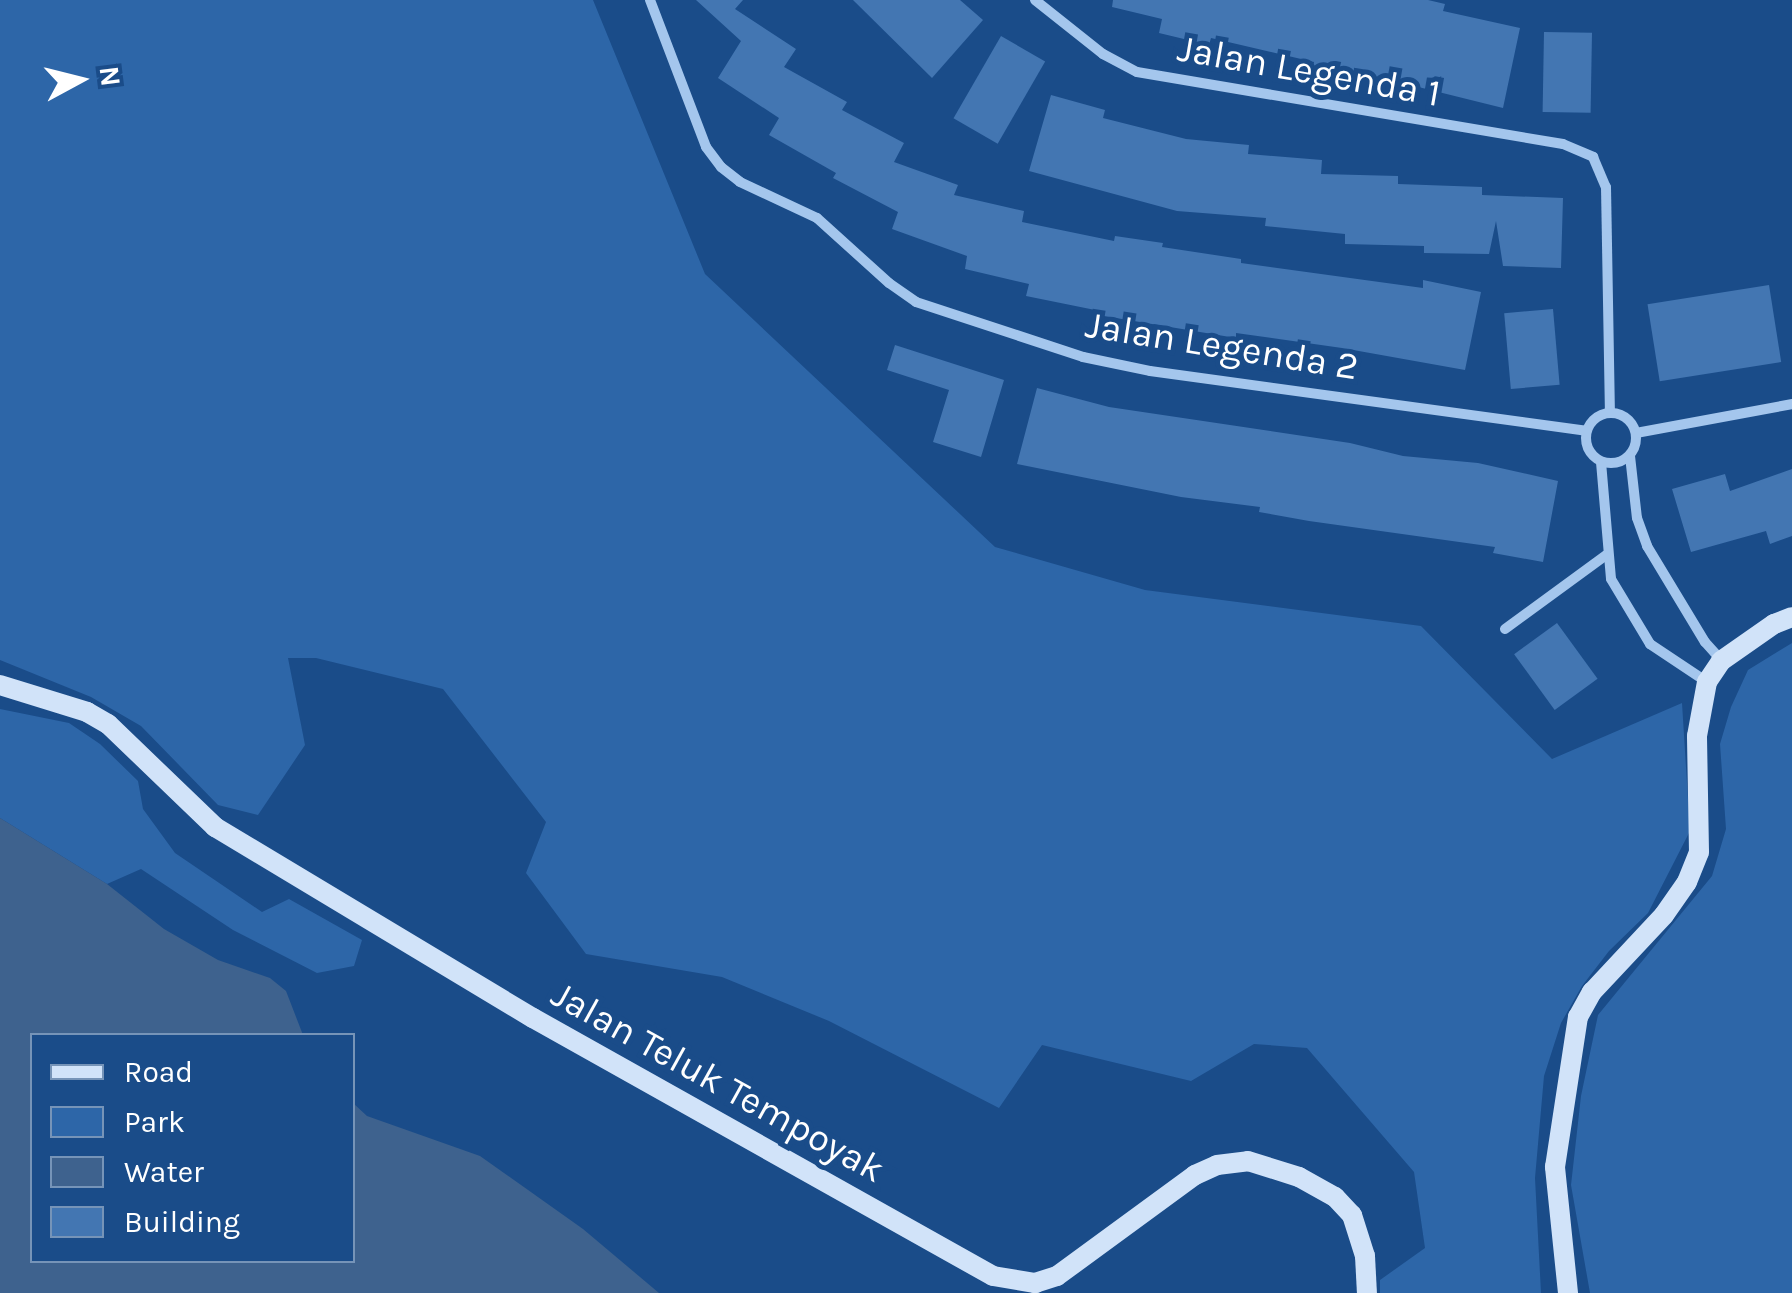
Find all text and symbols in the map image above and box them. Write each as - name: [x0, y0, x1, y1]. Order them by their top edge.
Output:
- street label: Jalan Legenda 1: [1174, 25, 1444, 117]
- north arrow: [30, 30, 130, 130]
- text: N: [93, 64, 128, 88]
- street label: Jalan Legenda 2: [1082, 302, 1362, 390]
- street label: Jalan Teluk Tempoyak: [543, 971, 893, 1193]
- legend: [30, 1033, 355, 1263]
- text: Road: [124, 1054, 193, 1090]
- text: Park: [124, 1104, 185, 1140]
- text: Water: [124, 1154, 204, 1190]
- text: Building: [124, 1204, 240, 1240]

